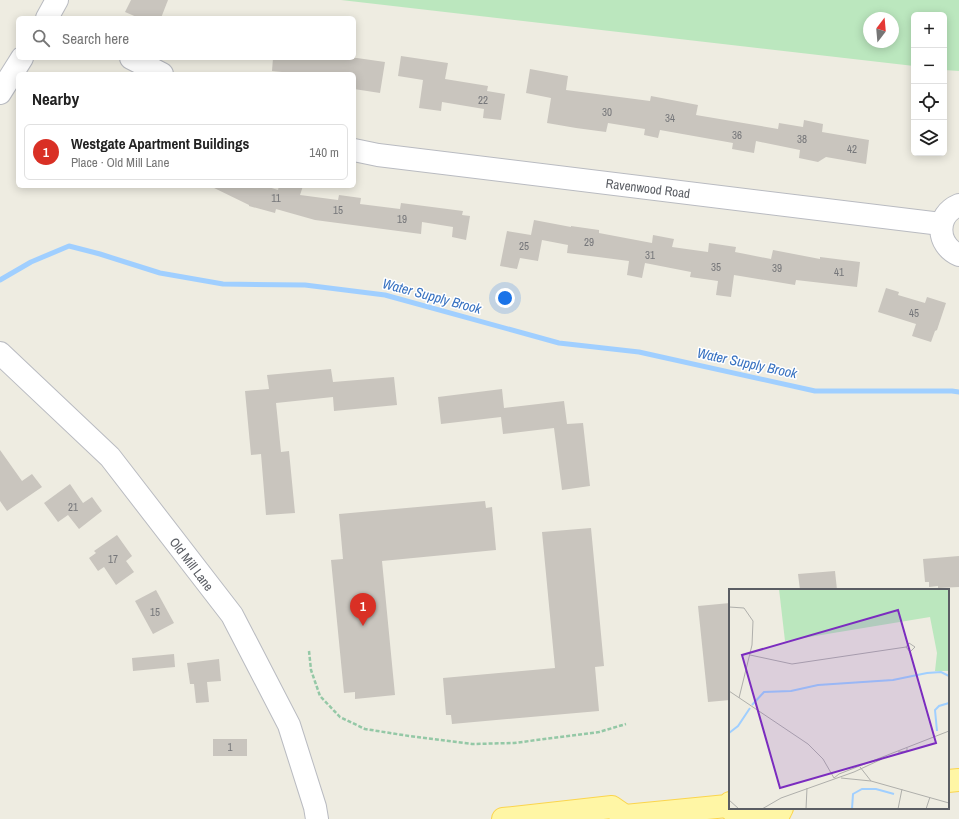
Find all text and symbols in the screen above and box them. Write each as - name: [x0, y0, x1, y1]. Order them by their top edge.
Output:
- north arrow: [863, 12, 899, 48]
- map controls: [911, 12, 947, 156]
- button: +: [911, 12, 947, 48]
- search box: [16, 16, 356, 60]
- icon: search: [30, 27, 52, 49]
- text: Search here: [62, 28, 129, 49]
- button: −: [911, 48, 947, 84]
- button: locate: [911, 84, 947, 120]
- text: Nearby: [32, 87, 79, 110]
- house number: 22: [478, 93, 488, 107]
- house number: 30: [602, 105, 612, 119]
- house number: 34: [665, 111, 675, 125]
- button: layers: [911, 120, 947, 156]
- house number: 36: [732, 128, 742, 142]
- house number: 38: [797, 132, 807, 146]
- text: Westgate Apartment Buildings: [71, 133, 249, 154]
- house number: 42: [847, 142, 857, 156]
- text: 1: [43, 144, 49, 161]
- text: 140 m: [309, 144, 339, 161]
- text: Place · Old Mill Lane: [71, 154, 169, 171]
- street label: Ravenwood Road: [605, 175, 691, 202]
- house number: 11: [271, 191, 281, 205]
- house number: 15: [333, 203, 343, 217]
- house number: 19: [397, 212, 407, 226]
- house number: 29: [584, 235, 594, 249]
- house number: 25: [519, 239, 529, 253]
- house number: 31: [645, 248, 655, 262]
- house number: 35: [711, 260, 721, 274]
- house number: 39: [772, 261, 782, 275]
- house number: 41: [834, 265, 844, 279]
- water label: Water Supply Brook: [380, 274, 485, 318]
- your location: [495, 288, 515, 308]
- house number: 45: [909, 306, 919, 320]
- water label: Water Supply Brook: [695, 344, 800, 383]
- house number: 21: [68, 500, 78, 514]
- street label: Old Mill Lane: [166, 534, 217, 595]
- house number: 17: [108, 552, 118, 566]
- inset map: [729, 589, 949, 809]
- pin: 1: [350, 593, 376, 626]
- house number: 15: [150, 605, 160, 619]
- house number: 1: [227, 740, 233, 754]

